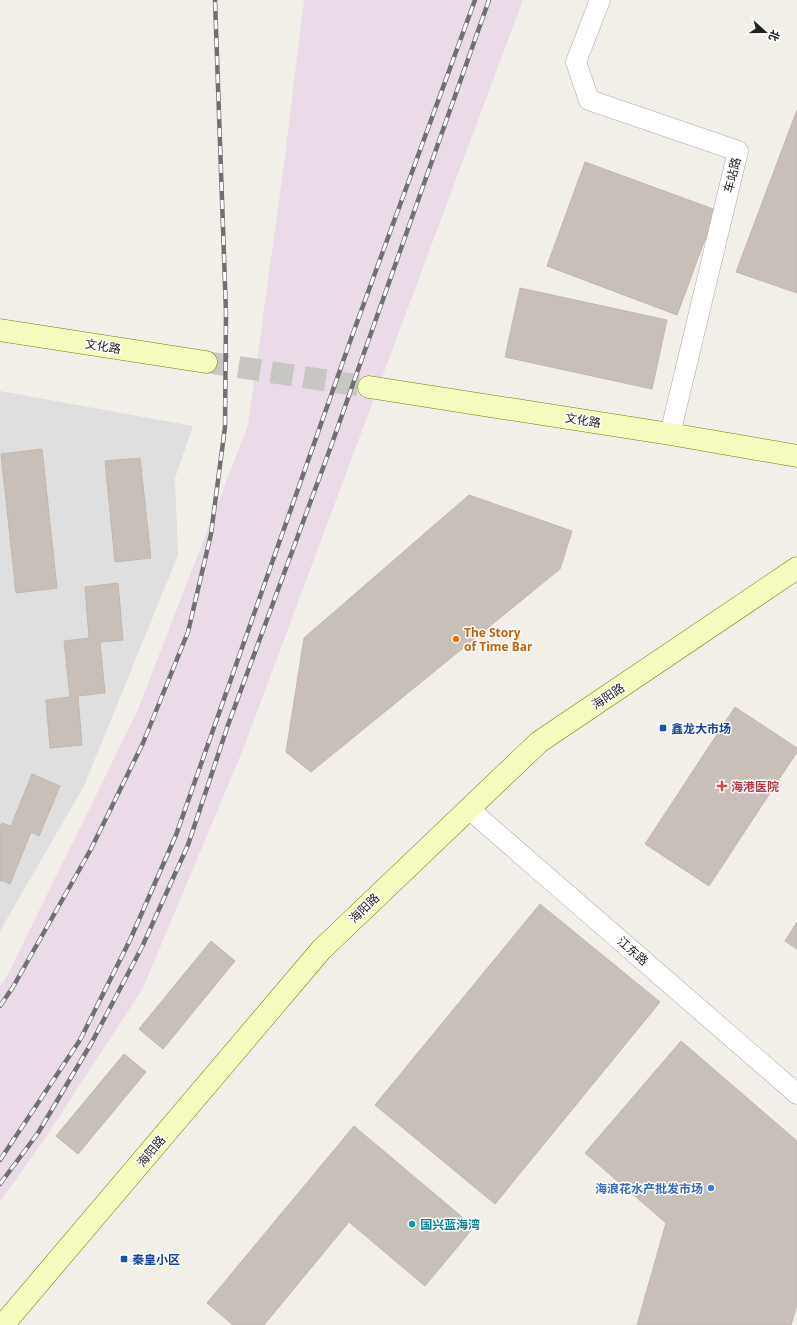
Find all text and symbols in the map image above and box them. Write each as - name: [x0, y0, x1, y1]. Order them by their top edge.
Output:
- north arrow: [745, 12, 785, 52]
- text: 北: [766, 28, 784, 44]
- street label: 车站路: [719, 155, 745, 195]
- street label: 文化路: [84, 335, 122, 357]
- street label: 文化路: [564, 409, 602, 431]
- place label: The Story of Time Bar: [464, 624, 533, 655]
- marker: The Story of Time Bar: [451, 634, 461, 644]
- street label: 海阳路: [588, 679, 628, 713]
- place label: 鑫龙大市场: [671, 720, 731, 737]
- marker: 鑫龙大市场: [658, 723, 668, 733]
- place label: 海港医院: [731, 778, 779, 795]
- marker: 海港医院: [716, 780, 728, 792]
- street label: 海阳路: [345, 889, 383, 927]
- street label: 江东路: [614, 933, 652, 969]
- street label: 海阳路: [133, 1132, 169, 1170]
- place label: 海浪花水产批发市场: [595, 1180, 703, 1197]
- marker: 海浪花水产批发市场: [706, 1183, 716, 1193]
- place label: 国兴蓝海湾: [420, 1216, 480, 1233]
- marker: 国兴蓝海湾: [407, 1219, 417, 1229]
- place label: 秦皇小区: [132, 1251, 180, 1268]
- marker: 秦皇小区: [119, 1254, 129, 1264]

